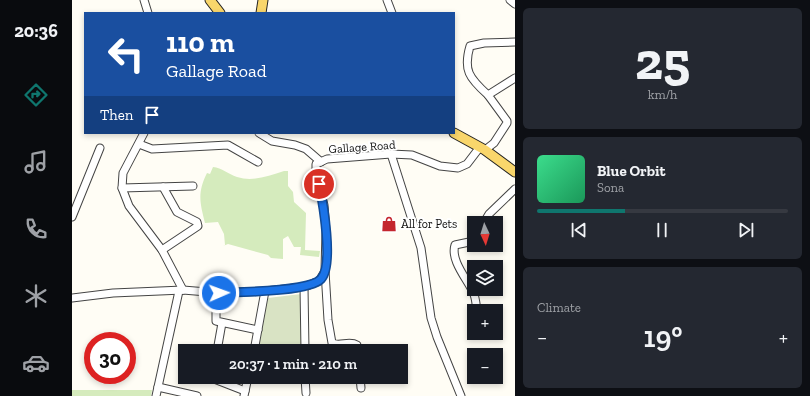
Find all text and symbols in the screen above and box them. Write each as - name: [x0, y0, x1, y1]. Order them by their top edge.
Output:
- text: 20:36: [14, 20, 58, 42]
- text: 110 m: [166, 26, 235, 59]
- icon: left: [100, 28, 152, 80]
- text: 25: [635, 30, 690, 92]
- text: Gallage Road: [166, 60, 267, 82]
- icon: directions: [22, 81, 50, 109]
- text: km/h: [648, 87, 677, 102]
- icon: arrive: [141, 104, 163, 126]
- text: Then: [100, 106, 133, 124]
- street label: Gallage Road: [328, 138, 396, 156]
- icon: music: [22, 148, 50, 176]
- text: Blue Orbit: [597, 162, 665, 180]
- pin: [302, 167, 336, 201]
- icon: arrive: [308, 173, 330, 195]
- text: Sona: [597, 180, 624, 195]
- icon: phone: [22, 215, 50, 243]
- shop icon: All for Pets: [380, 215, 398, 233]
- north arrow: [467, 216, 503, 252]
- map controls: [467, 216, 503, 384]
- place label: All for Pets: [401, 217, 457, 231]
- icon: previous: [568, 219, 590, 241]
- icon: pause: [651, 219, 673, 241]
- icon: next: [735, 219, 757, 241]
- button: layers: [467, 260, 503, 296]
- position arrow: [198, 272, 240, 314]
- icon: climate: [22, 282, 50, 310]
- text: Climate: [537, 300, 581, 315]
- button: +: [467, 304, 503, 340]
- text: 19°: [644, 319, 682, 355]
- text: −: [537, 324, 547, 351]
- text: +: [779, 324, 788, 351]
- speed limit sign: 30: [84, 332, 136, 384]
- button: −: [467, 348, 503, 384]
- icon: car: [22, 349, 50, 377]
- text: 20:37 · 1 min · 210 m: [229, 355, 357, 373]

